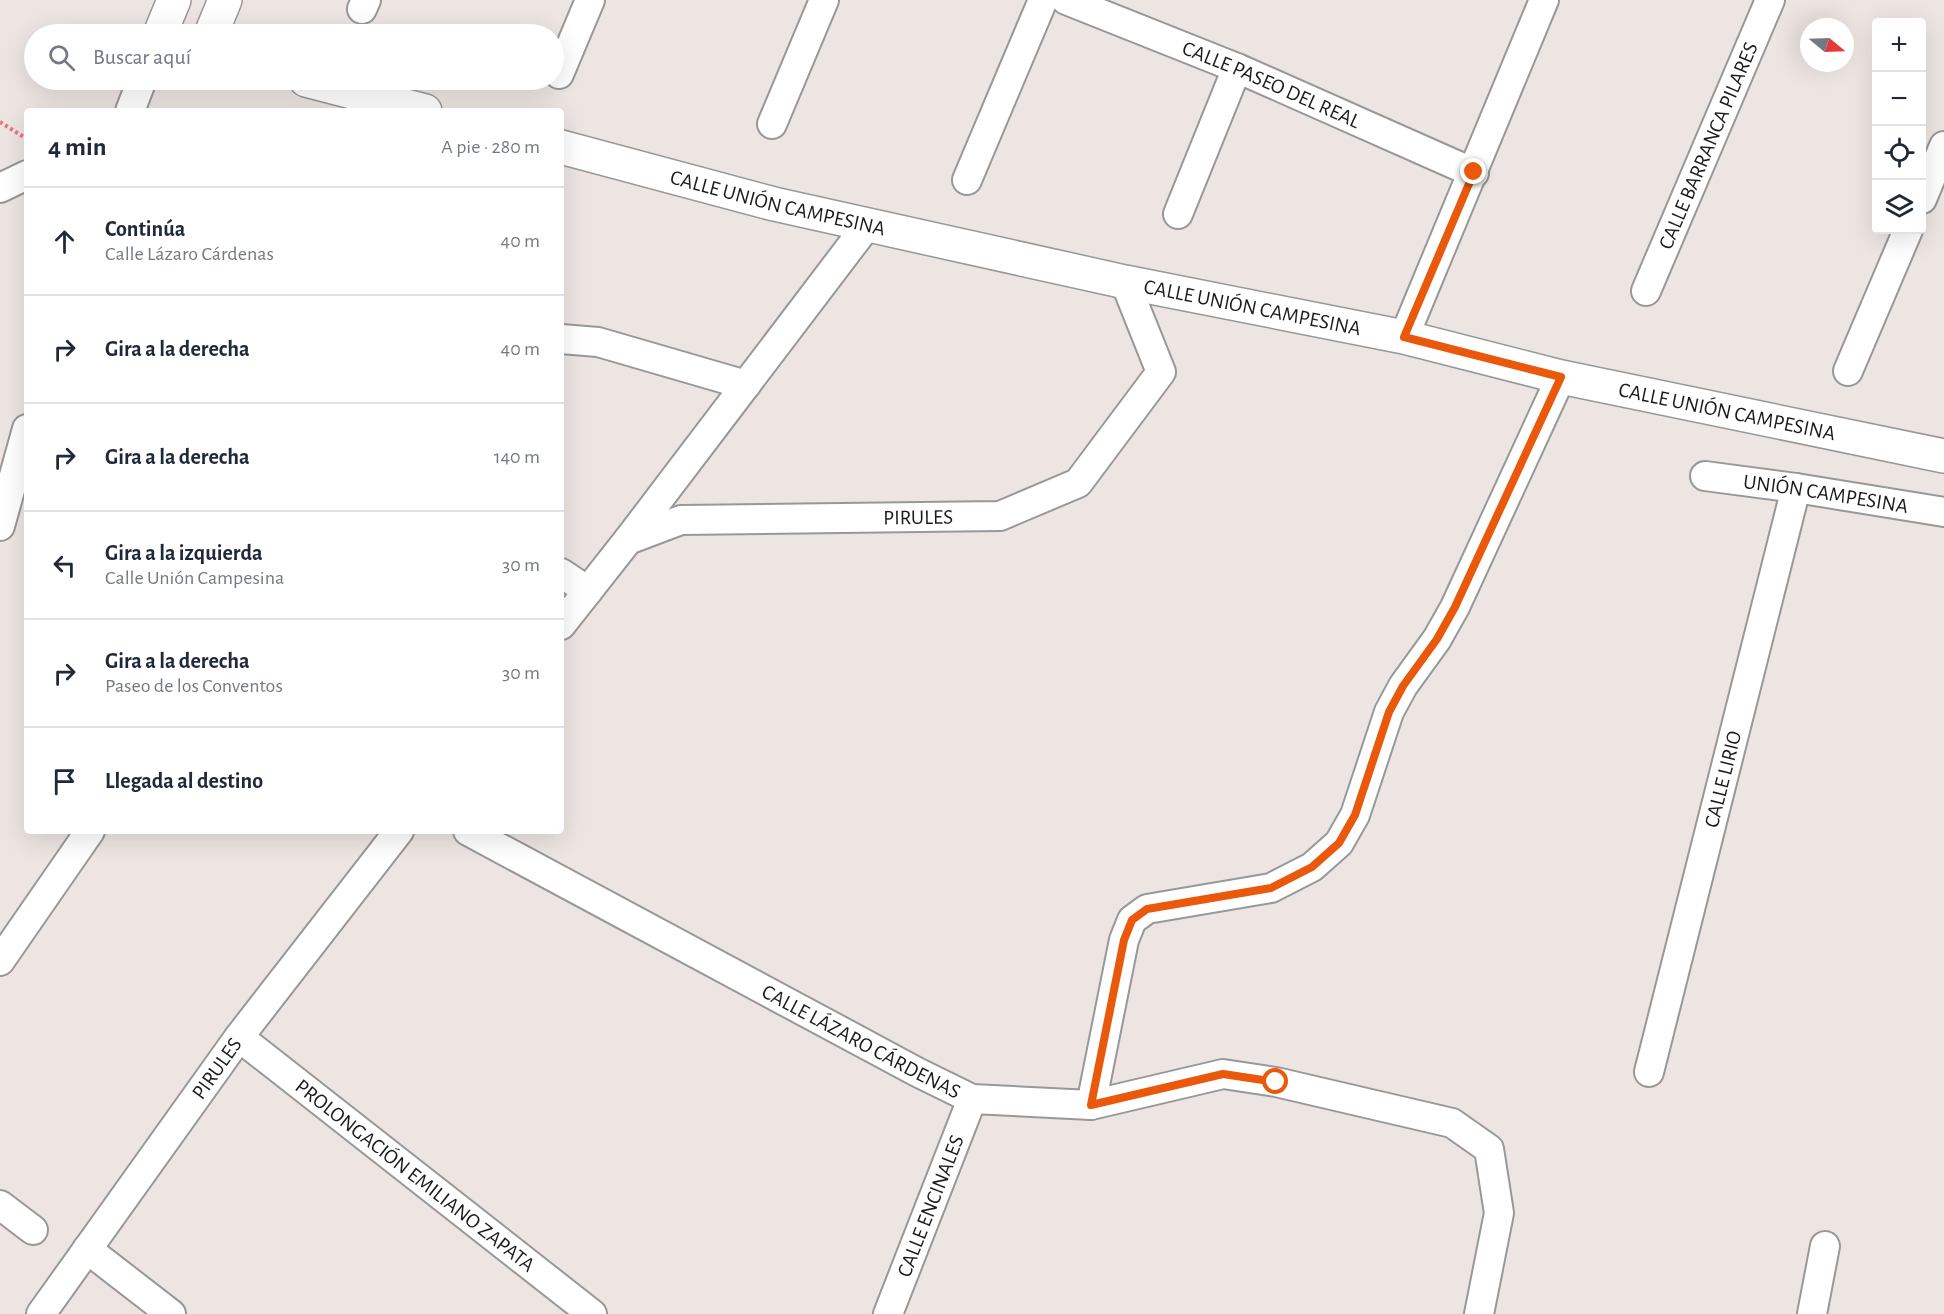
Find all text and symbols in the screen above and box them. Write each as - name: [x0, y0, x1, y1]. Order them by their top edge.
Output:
- north arrow: [1800, 18, 1854, 72]
- map controls: [1872, 18, 1926, 234]
- button: +: [1872, 18, 1926, 72]
- search box: [24, 24, 564, 90]
- street label: CALLE PASEO DEL REAL: [1179, 37, 1363, 132]
- street label: CALLE BARRANCA PILARES: [1655, 39, 1762, 252]
- icon: search: [45, 41, 78, 74]
- text: Buscar aquí: [93, 46, 191, 68]
- button: −: [1872, 72, 1926, 126]
- button: locate: [1872, 126, 1926, 180]
- text: 4 min: [48, 134, 107, 160]
- text: A pie · 280 m: [441, 137, 540, 157]
- route end: [1460, 158, 1486, 184]
- street label: CALLE UNIÓN CAMPESINA: [668, 167, 887, 239]
- button: layers: [1872, 180, 1926, 234]
- text: Continúa: [105, 218, 185, 240]
- icon: ahead: [48, 225, 81, 258]
- text: 40 m: [501, 231, 540, 251]
- text: Calle Lázaro Cárdenas: [105, 244, 274, 264]
- street label: CALLE UNIÓN CAMPESINA: [1142, 276, 1363, 339]
- icon: right: [48, 333, 81, 366]
- text: Gira a la derecha: [105, 338, 250, 360]
- text: 40 m: [501, 339, 540, 359]
- street label: CALLE UNIÓN CAMPESINA: [1617, 379, 1837, 444]
- icon: right: [48, 441, 81, 474]
- text: Gira a la derecha: [105, 446, 250, 468]
- text: 140 m: [494, 447, 540, 467]
- street label: UNIÓN CAMPESINA: [1742, 471, 1910, 517]
- street label: PIRULES: [883, 507, 953, 528]
- text: Gira a la izquierda: [105, 542, 263, 564]
- icon: left: [48, 549, 81, 582]
- text: 30 m: [502, 555, 540, 575]
- text: Calle Unión Campesina: [105, 568, 284, 588]
- text: Gira a la derecha: [105, 650, 250, 672]
- icon: right: [48, 657, 81, 690]
- text: 30 m: [502, 663, 540, 683]
- text: Paseo de los Conventos: [105, 676, 283, 696]
- street label: CALLE LIRIO: [1701, 729, 1745, 830]
- icon: arrive: [48, 765, 81, 798]
- text: Llegada al destino: [105, 770, 263, 792]
- street label: CALLE LÁZARO CÁRDENAS: [758, 981, 964, 1103]
- street label: PIRULES: [188, 1034, 246, 1103]
- route start: [1262, 1068, 1288, 1094]
- street label: PROLONGACIÓN EMILIANO ZAPATA: [291, 1075, 539, 1276]
- street label: CALLE ENCINALES: [894, 1132, 968, 1280]

